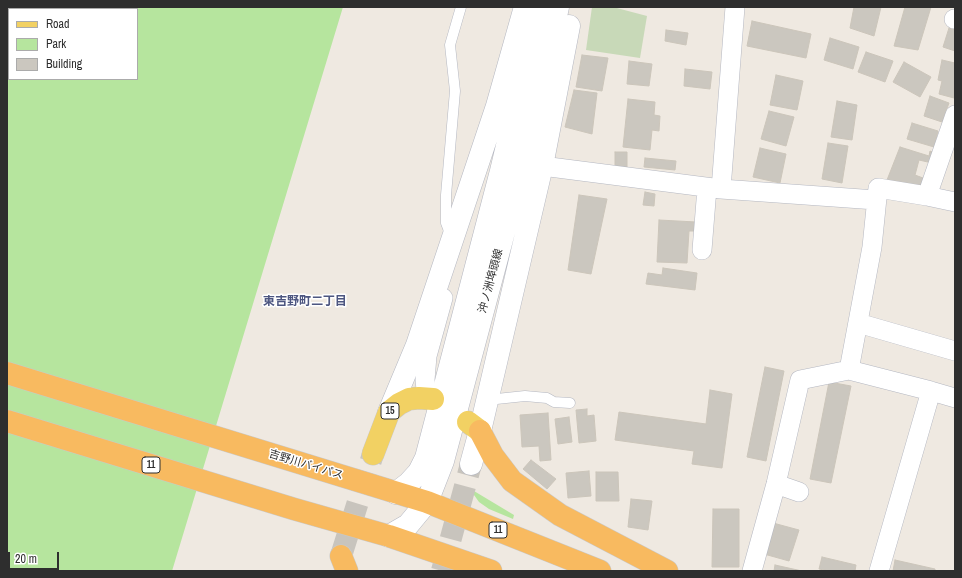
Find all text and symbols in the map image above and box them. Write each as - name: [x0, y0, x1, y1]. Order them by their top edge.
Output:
- legend: [8, 8, 138, 80]
- text: Road: [46, 16, 70, 32]
- text: Park: [46, 36, 66, 52]
- text: Building: [46, 56, 82, 72]
- street label: 沖ノ洲埠頭線: [476, 247, 506, 315]
- district label: 東吉野町二丁目: [263, 295, 347, 309]
- road number: 15: [381, 403, 399, 419]
- street label: 吉野川バイパス: [267, 447, 345, 483]
- road number: 11: [142, 457, 160, 473]
- road number: 11: [489, 522, 507, 538]
- scale bar: [10, 544, 61, 570]
- text: 20 m: [15, 551, 37, 567]

